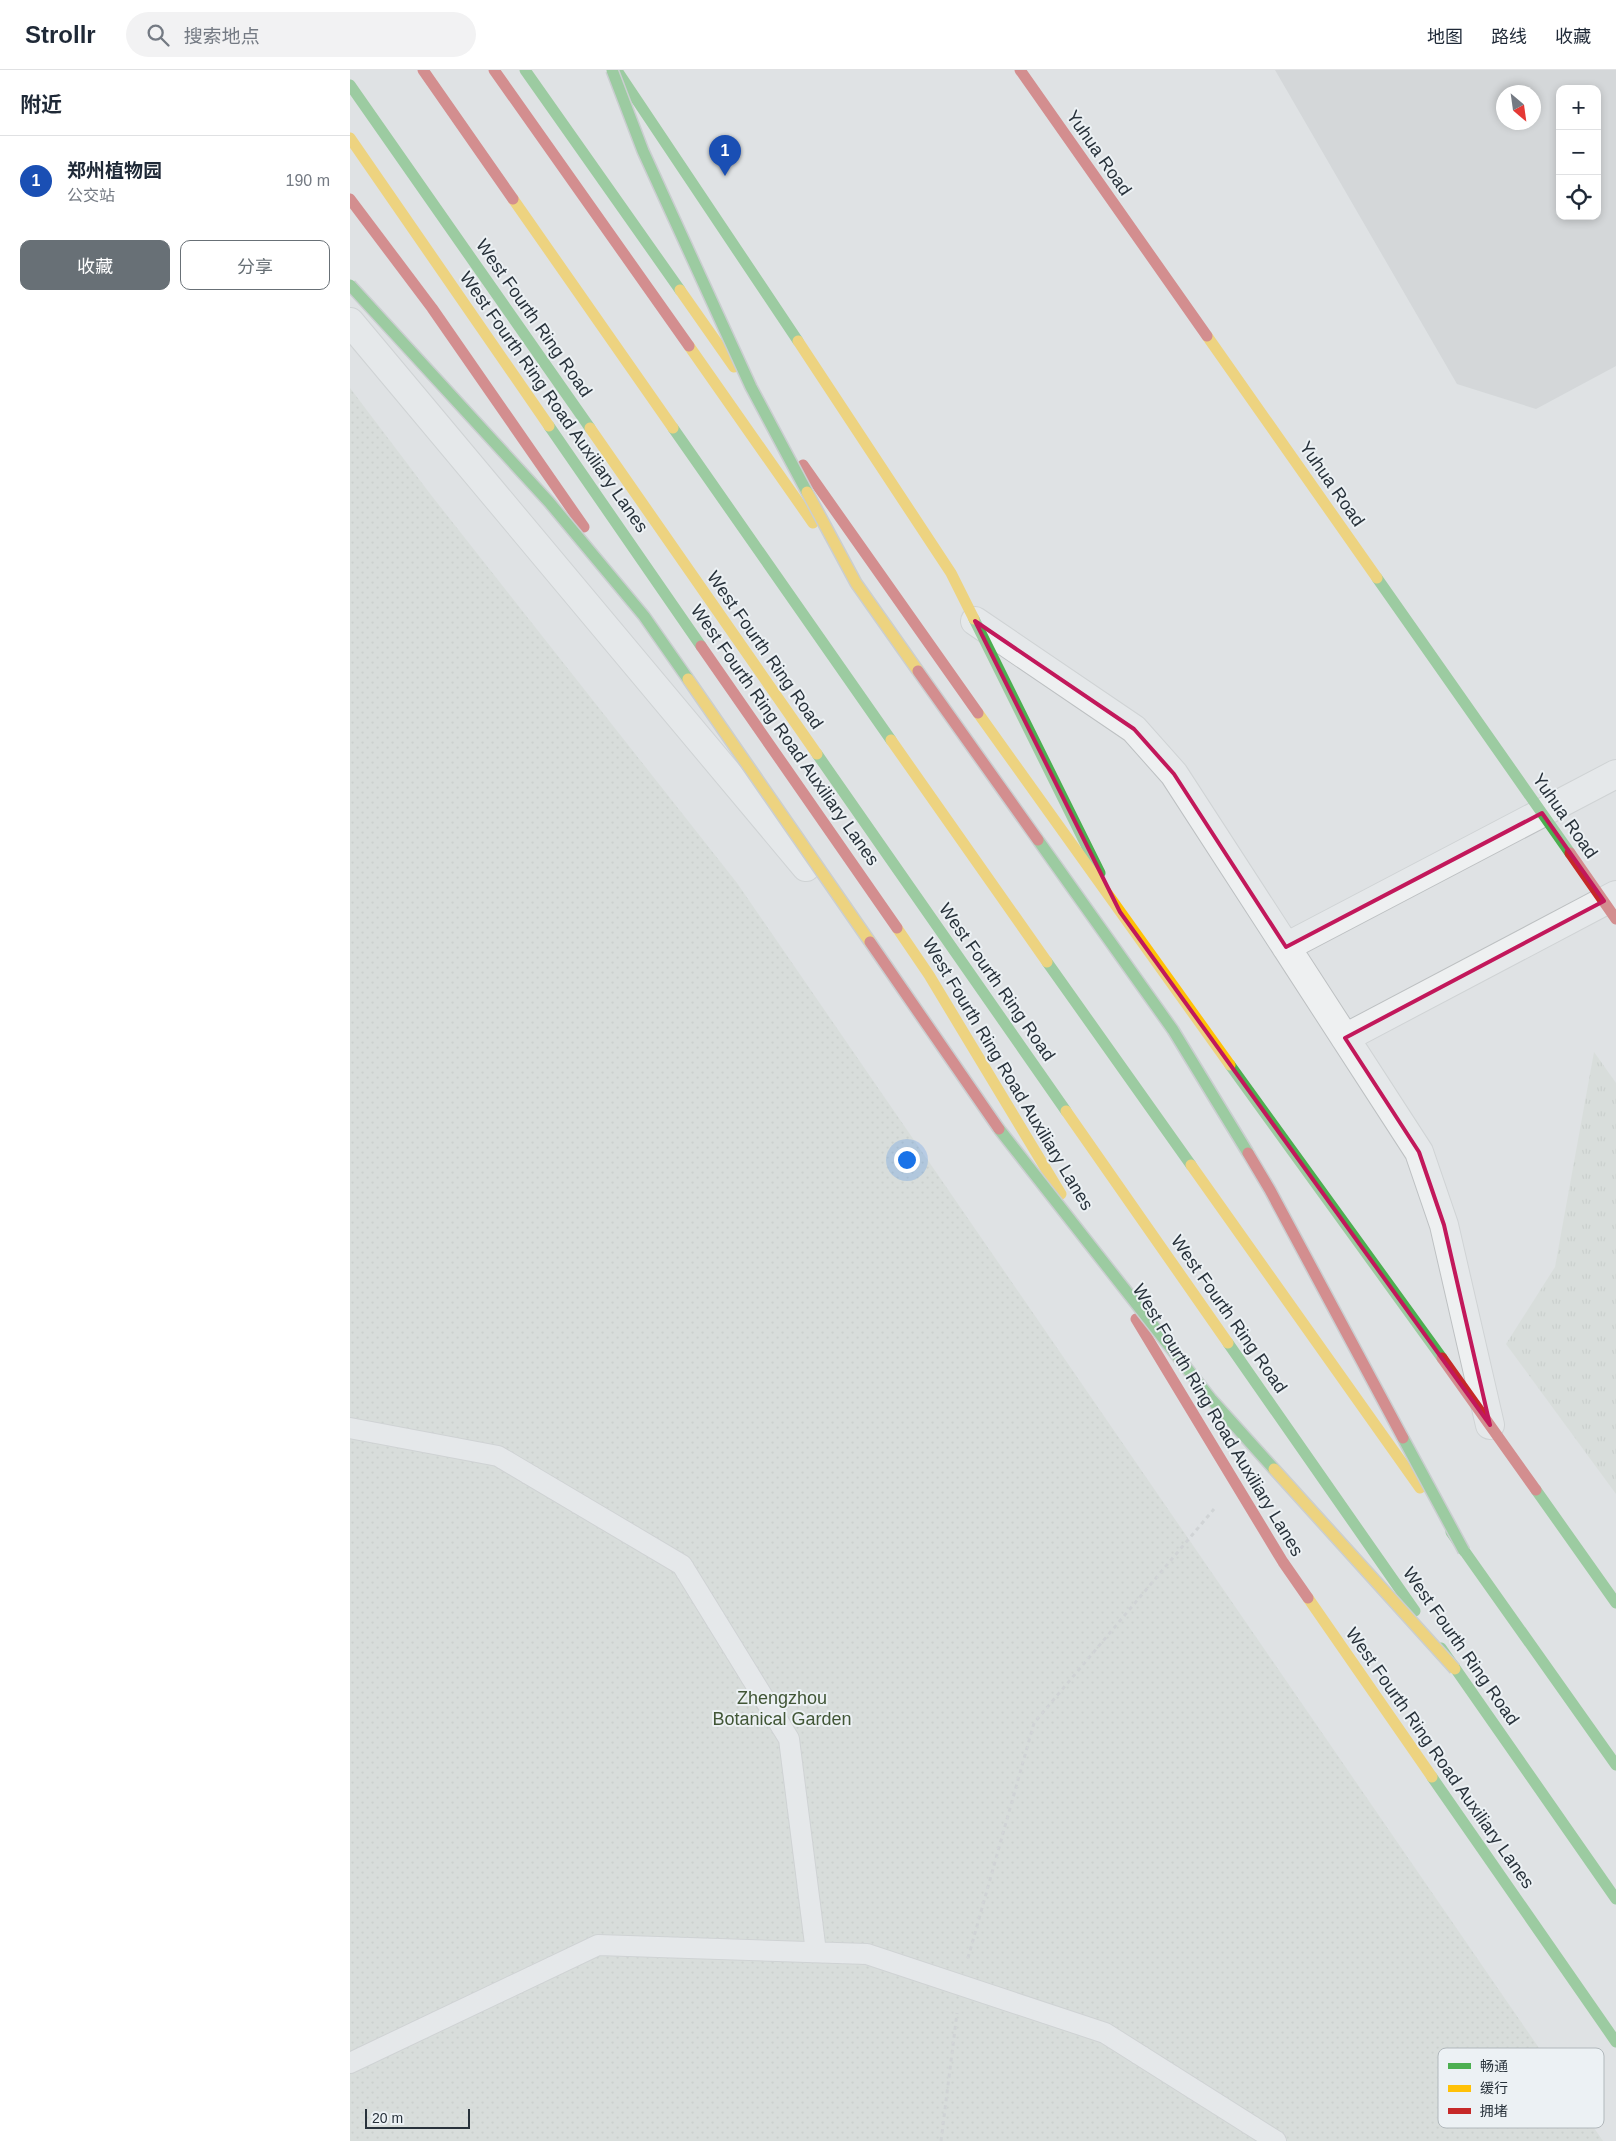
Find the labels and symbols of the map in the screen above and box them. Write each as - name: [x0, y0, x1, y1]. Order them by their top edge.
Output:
- north arrow: [1496, 85, 1541, 130]
- street label: Yuhua Road: [1062, 107, 1136, 199]
- pin: 1: [709, 135, 741, 176]
- street label: West Fourth Ring Road: [472, 235, 596, 401]
- street label: West Fourth Ring Road Auxiliary Lanes: [456, 268, 652, 536]
- street label: Yuhua Road: [1295, 438, 1369, 530]
- street label: West Fourth Ring Road: [703, 567, 827, 733]
- street label: West Fourth Ring Road Auxiliary Lanes: [687, 601, 883, 869]
- street label: Yuhua Road: [1528, 770, 1602, 862]
- street label: West Fourth Ring Road: [935, 899, 1059, 1065]
- street label: West Fourth Ring Road Auxiliary Lanes: [919, 934, 1097, 1214]
- your location: [894, 1147, 920, 1173]
- street label: West Fourth Ring Road: [1167, 1231, 1291, 1397]
- street label: West Fourth Ring Road Auxiliary Lanes: [1129, 1280, 1307, 1560]
- street label: West Fourth Ring Road: [1399, 1563, 1523, 1729]
- street label: West Fourth Ring Road Auxiliary Lanes: [1342, 1624, 1538, 1892]
- park label: Zhengzhou Botanical Garden: [712, 1688, 852, 1729]
- legend: [1438, 2048, 1604, 2128]
- text: 畅通: [1480, 2058, 1508, 2074]
- text: 缓行: [1480, 2080, 1508, 2096]
- text: 拥堵: [1480, 2103, 1508, 2119]
- scale bar: [365, 2106, 470, 2129]

